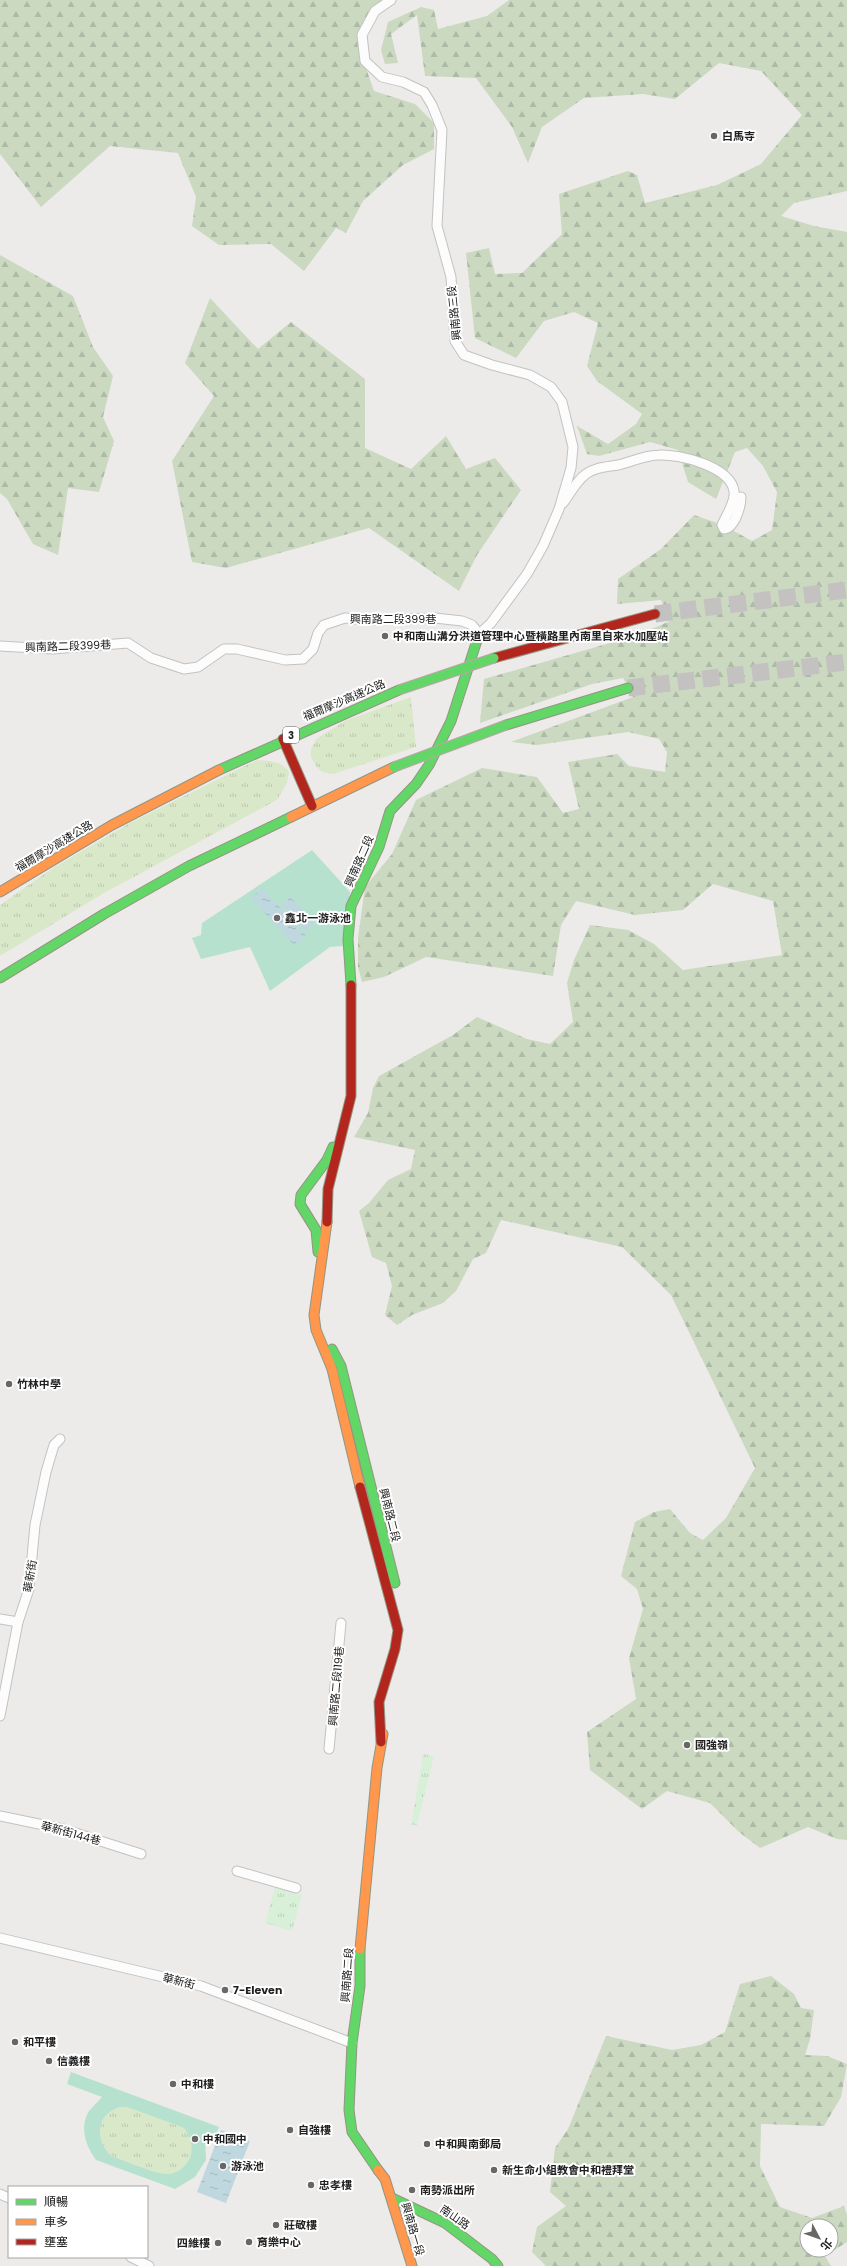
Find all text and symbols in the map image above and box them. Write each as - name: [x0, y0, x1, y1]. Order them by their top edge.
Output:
- place label: 白馬寺: [722, 128, 755, 144]
- marker: 白馬寺: [709, 131, 719, 141]
- street label: 興南路三段: [443, 285, 465, 341]
- street label: 興南路二段399巷: [350, 611, 436, 627]
- place label: 中和南山溝分洪道管理中心暨橫路里內南里自來水加壓站: [393, 628, 668, 644]
- marker: 中和南山溝分洪道管理中心暨橫路里內南里自來水加壓站: [380, 631, 390, 641]
- street label: 興南路二段399巷: [25, 636, 111, 656]
- street label: 福爾摩沙高速公路: [300, 675, 388, 725]
- road number: 3: [283, 727, 299, 743]
- street label: 福爾摩沙高速公路: [12, 816, 96, 876]
- street label: 興南路二段: [341, 833, 377, 889]
- place label: 鑫北一游泳池: [285, 910, 351, 926]
- marker: 鑫北一游泳池: [272, 913, 282, 923]
- place label: 竹林中學: [17, 1376, 61, 1392]
- marker: 竹林中學: [4, 1379, 14, 1389]
- street label: 興南路二段: [376, 1486, 404, 1544]
- street label: 華新街: [20, 1558, 40, 1594]
- street label: 興南路二段119巷: [325, 1645, 347, 1727]
- place label: 國強嶺: [695, 1737, 728, 1753]
- marker: 國強嶺: [682, 1740, 692, 1750]
- street label: 華新街144巷: [39, 1817, 103, 1849]
- street label: 興南路二段: [337, 1947, 357, 2003]
- street label: 華新街: [161, 1969, 197, 1993]
- place label: 7-Eleven: [233, 1982, 282, 1998]
- marker: 7-Eleven: [220, 1985, 230, 1995]
- place label: 和平樓: [23, 2034, 56, 2050]
- marker: 和平樓: [10, 2037, 20, 2047]
- place label: 信義樓: [57, 2053, 90, 2069]
- marker: 信義樓: [44, 2056, 54, 2066]
- place label: 中和樓: [181, 2076, 214, 2092]
- marker: 中和樓: [168, 2079, 178, 2089]
- place label: 自強樓: [298, 2122, 331, 2138]
- marker: 自強樓: [285, 2125, 295, 2135]
- place label: 中和國中: [203, 2131, 247, 2147]
- marker: 中和國中: [190, 2134, 200, 2144]
- place label: 中和興南郵局: [435, 2136, 501, 2152]
- marker: 中和興南郵局: [422, 2139, 432, 2149]
- place label: 游泳池: [231, 2158, 264, 2174]
- marker: 游泳池: [218, 2161, 228, 2171]
- place label: 新生命小組教會中和禮拜堂: [502, 2162, 634, 2178]
- marker: 新生命小組教會中和禮拜堂: [489, 2165, 499, 2175]
- place label: 忠孝樓: [319, 2177, 352, 2193]
- marker: 忠孝樓: [306, 2180, 316, 2190]
- place label: 南勢派出所: [420, 2182, 475, 2198]
- marker: 南勢派出所: [407, 2185, 417, 2195]
- legend: [8, 2186, 148, 2258]
- text: 順暢: [44, 2193, 68, 2210]
- street label: 興南路一段: [398, 2200, 428, 2258]
- street label: 南山路: [437, 2201, 473, 2233]
- text: 車多: [44, 2213, 68, 2230]
- place label: 莊敬樓: [284, 2217, 317, 2233]
- north arrow: [799, 2218, 839, 2258]
- marker: 莊敬樓: [271, 2220, 281, 2230]
- text: 壅塞: [44, 2233, 68, 2250]
- place label: 育樂中心: [257, 2234, 301, 2250]
- place label: 四維樓: [177, 2235, 210, 2251]
- text: 北: [817, 2235, 836, 2254]
- marker: 育樂中心: [244, 2237, 254, 2247]
- marker: 四維樓: [213, 2238, 223, 2248]

